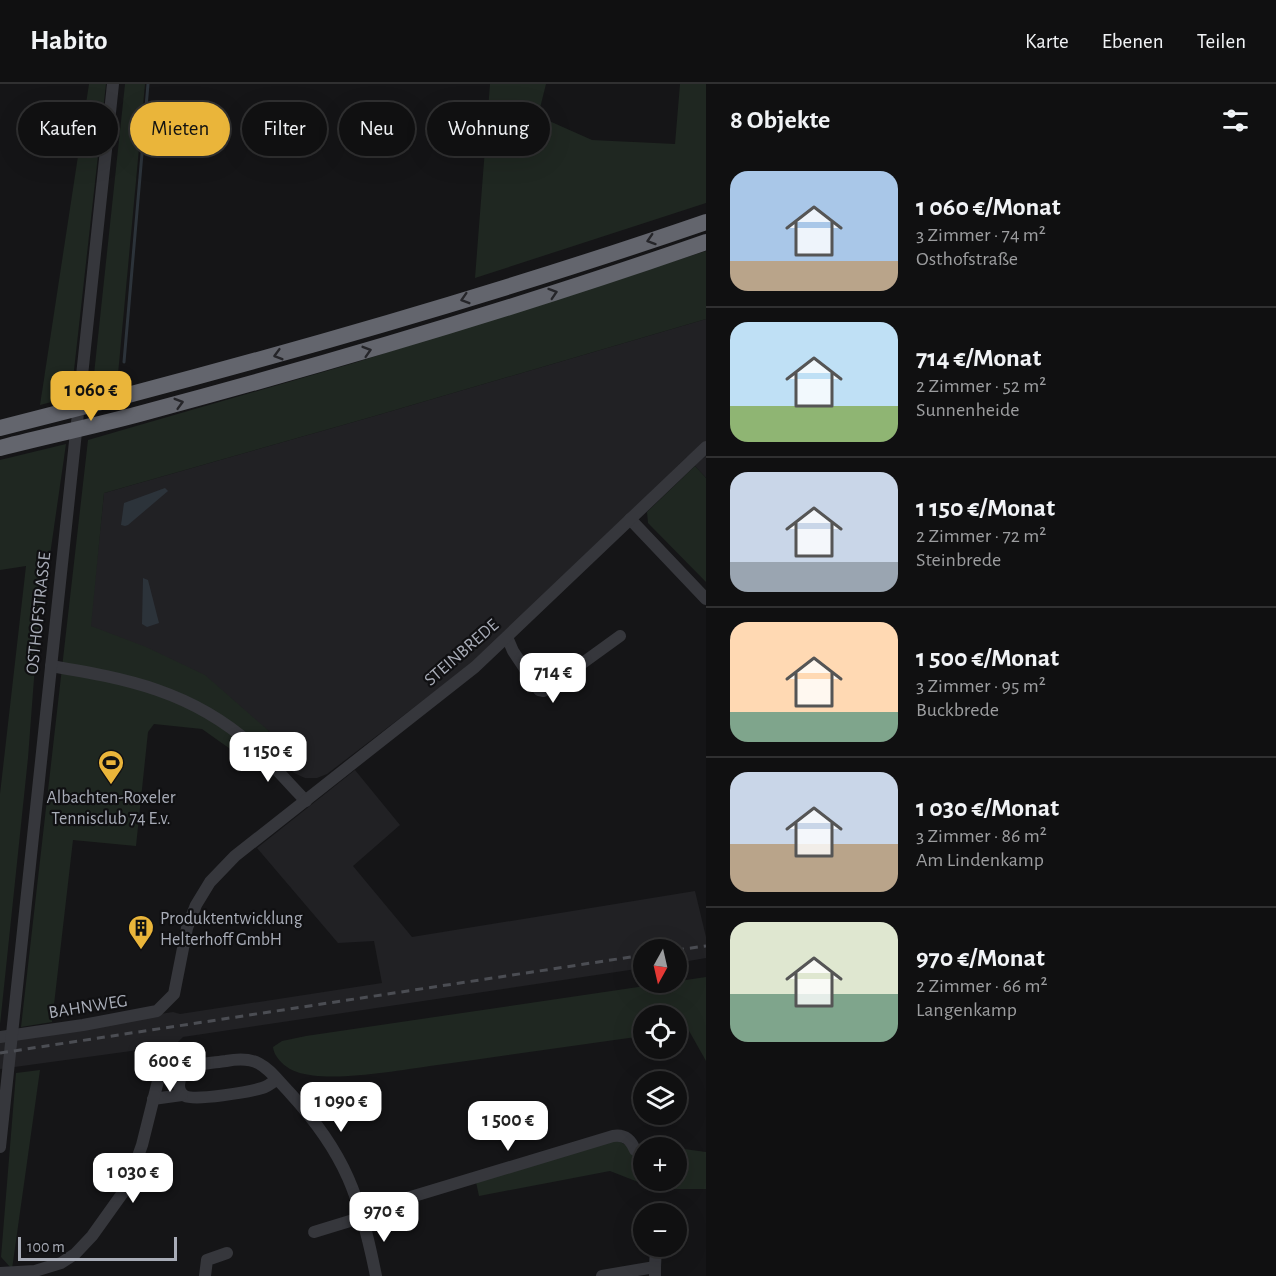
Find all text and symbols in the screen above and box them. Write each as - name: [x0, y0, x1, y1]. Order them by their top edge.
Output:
- text: Habito: [30, 27, 108, 55]
- text: Karte: [1025, 31, 1069, 52]
- text: Ebenen: [1102, 31, 1164, 52]
- text: Teilen: [1197, 31, 1246, 52]
- chip: Kaufen: [18, 102, 118, 156]
- chip: Mieten: [130, 102, 230, 156]
- chip: Filter: [242, 102, 327, 156]
- chip: Neu: [339, 102, 415, 156]
- chip: Wohnung: [427, 102, 550, 156]
- icon: filters: [1219, 104, 1252, 137]
- text: 8 Objekte: [730, 107, 830, 133]
- text: 1 060 €/Monat: [916, 194, 1060, 220]
- icon: home: [778, 195, 850, 267]
- text: 3 Zimmer · 74 m²: [916, 225, 1046, 245]
- one-way arrow: [646, 233, 657, 245]
- text: Osthofstraße: [916, 249, 1018, 269]
- one-way arrow: [547, 288, 558, 300]
- one-way arrow: [460, 292, 471, 304]
- text: 714 €/Monat: [916, 345, 1041, 371]
- one-way arrow: [361, 346, 372, 358]
- icon: home: [778, 346, 850, 418]
- one-way arrow: [273, 347, 283, 360]
- pin: 1 060 €: [36, 371, 146, 422]
- text: 2 Zimmer · 52 m²: [916, 376, 1046, 396]
- text: 1 060 €: [64, 380, 118, 400]
- one-way arrow: [174, 398, 184, 411]
- text: Sunnenheide: [916, 400, 1019, 420]
- text: 1 150 €/Monat: [916, 495, 1055, 521]
- icon: home: [778, 496, 850, 568]
- text: 2 Zimmer · 72 m²: [916, 526, 1046, 546]
- text: Steinbrede: [916, 550, 1001, 570]
- street label: OSTHOFSTRASSE: [24, 551, 54, 675]
- street label: STEINBREDE: [421, 616, 502, 690]
- text: 1 500 €/Monat: [916, 645, 1059, 671]
- icon: home: [778, 646, 850, 718]
- pin: 714 €: [511, 653, 595, 704]
- text: 714 €: [534, 662, 572, 682]
- text: 3 Zimmer · 95 m²: [916, 676, 1046, 696]
- text: Buckbrede: [916, 700, 999, 720]
- pin: 1 150 €: [213, 732, 323, 783]
- text: 1 150 €: [244, 741, 292, 761]
- sports icon: Albachten-Roxeler Tennisclub 74 E.v.: [96, 748, 126, 786]
- place label: Albachten-Roxeler Tennisclub 74 E.v.: [46, 789, 176, 828]
- text: 1 030 €/Monat: [916, 795, 1059, 821]
- icon: home: [778, 796, 850, 868]
- text: 3 Zimmer · 86 m²: [916, 826, 1047, 846]
- text: Am Lindenkamp: [916, 850, 1044, 870]
- place label: Produktentwicklung Helterhoff GmbH: [160, 910, 303, 949]
- building icon: Produktentwicklung Helterhoff GmbH: [126, 913, 156, 951]
- north arrow: [633, 939, 687, 993]
- map controls: [633, 939, 687, 1257]
- text: 970 €/Monat: [916, 945, 1045, 971]
- icon: home: [778, 946, 850, 1018]
- text: 2 Zimmer · 66 m²: [916, 976, 1048, 996]
- street label: BAHNWEG: [47, 992, 129, 1022]
- text: Langenkamp: [916, 1000, 1017, 1020]
- button: locate: [633, 1005, 687, 1059]
- pin: 600 €: [128, 1042, 212, 1093]
- text: 600 €: [149, 1051, 191, 1071]
- button: layers: [633, 1071, 687, 1125]
- pin: 1 090 €: [286, 1082, 396, 1133]
- text: 1 090 €: [314, 1091, 368, 1111]
- pin: 1 500 €: [453, 1101, 563, 1152]
- text: 1 500 €: [482, 1110, 534, 1130]
- button: +: [633, 1137, 687, 1191]
- pin: 1 030 €: [78, 1153, 188, 1204]
- text: 1 030 €: [107, 1162, 159, 1182]
- pin: 970 €: [342, 1192, 426, 1243]
- text: 970 €: [363, 1201, 405, 1221]
- button: −: [633, 1203, 687, 1257]
- scale bar: [18, 1234, 177, 1262]
- text: 100 m: [27, 1239, 65, 1255]

